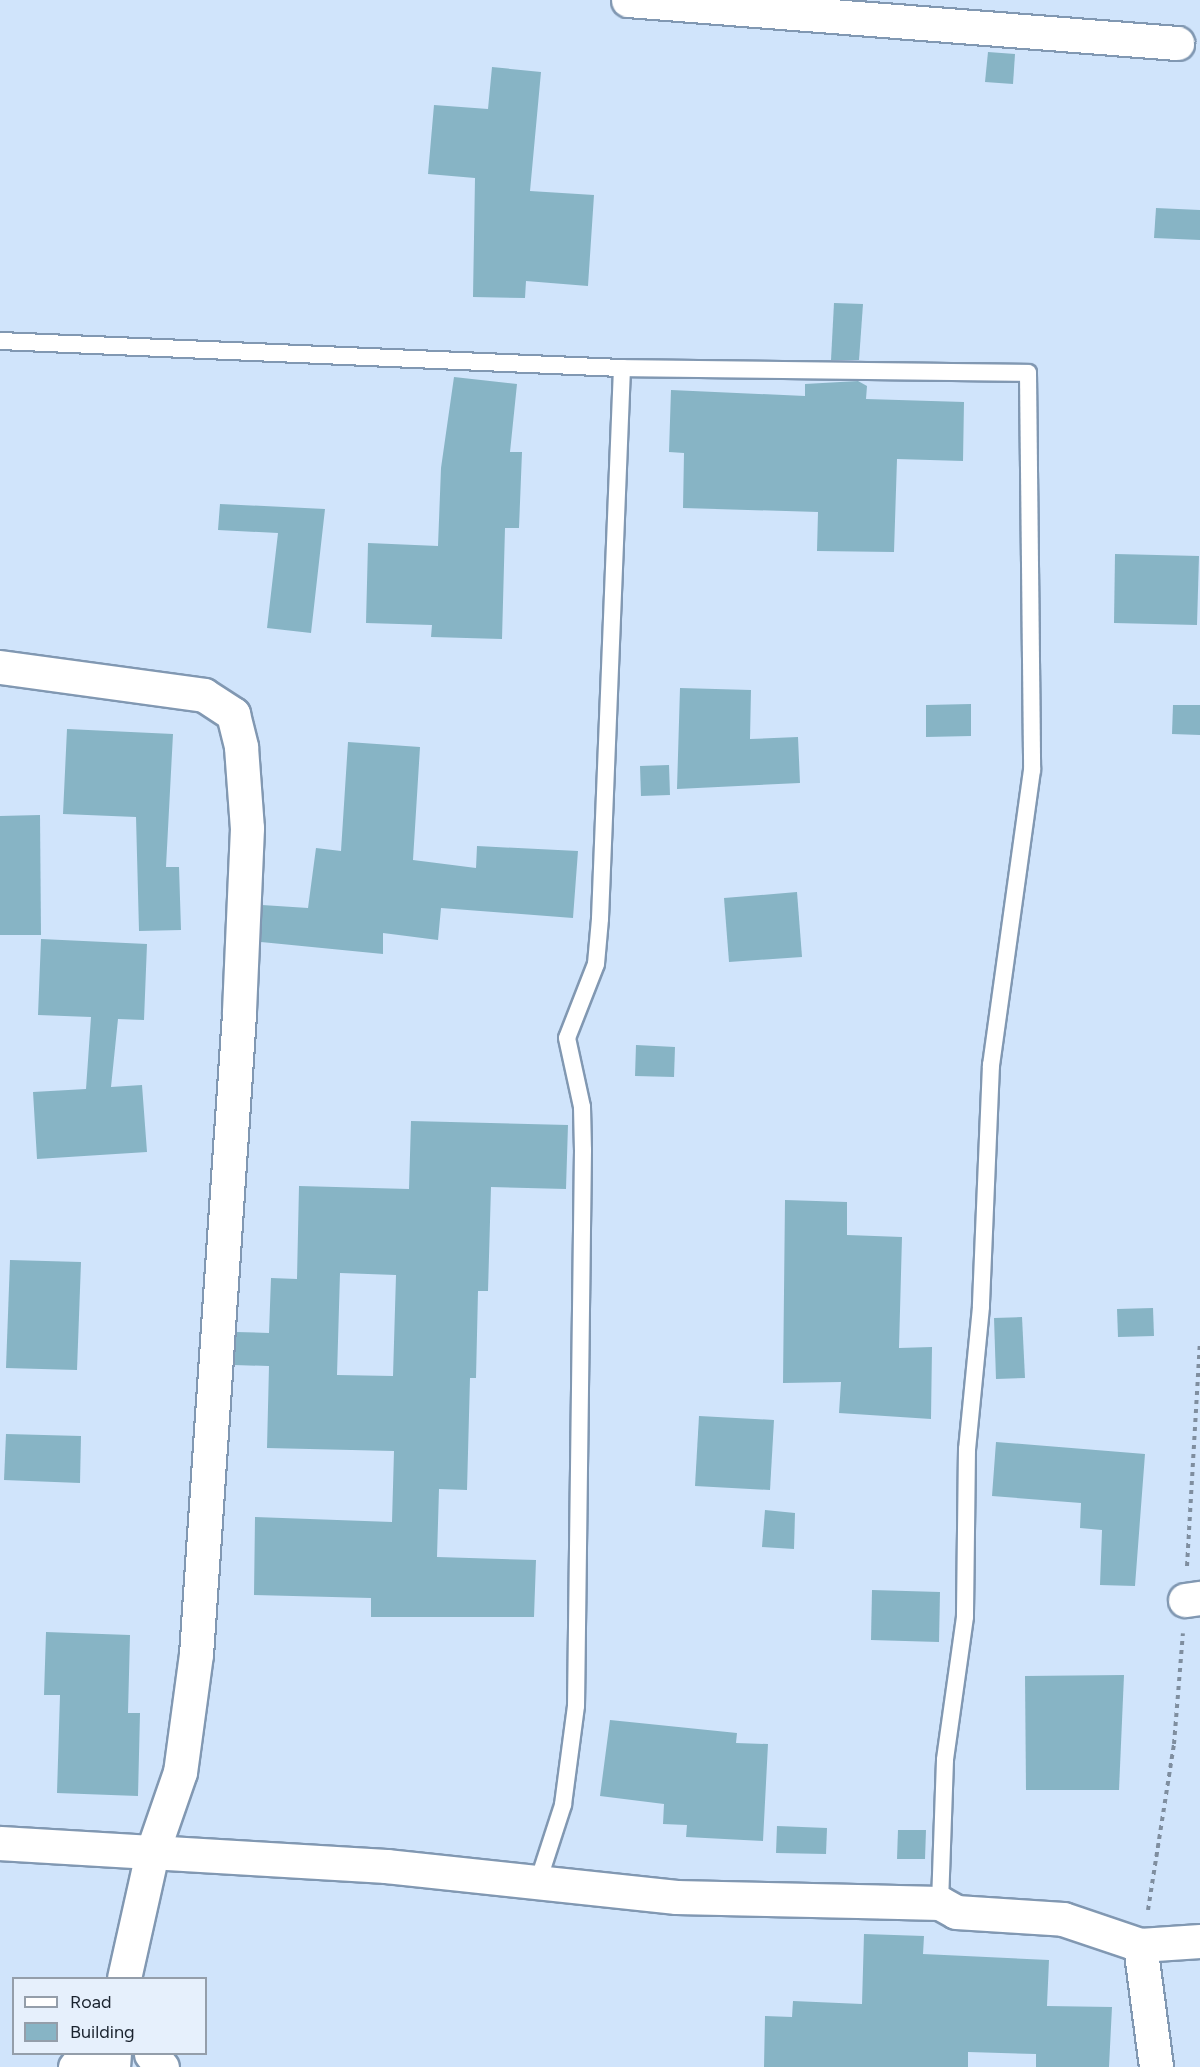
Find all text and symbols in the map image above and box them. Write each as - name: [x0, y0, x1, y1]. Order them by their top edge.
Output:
- legend: [12, 1977, 207, 2055]
- text: Road: [70, 1991, 111, 2013]
- text: Building: [70, 2021, 135, 2043]

